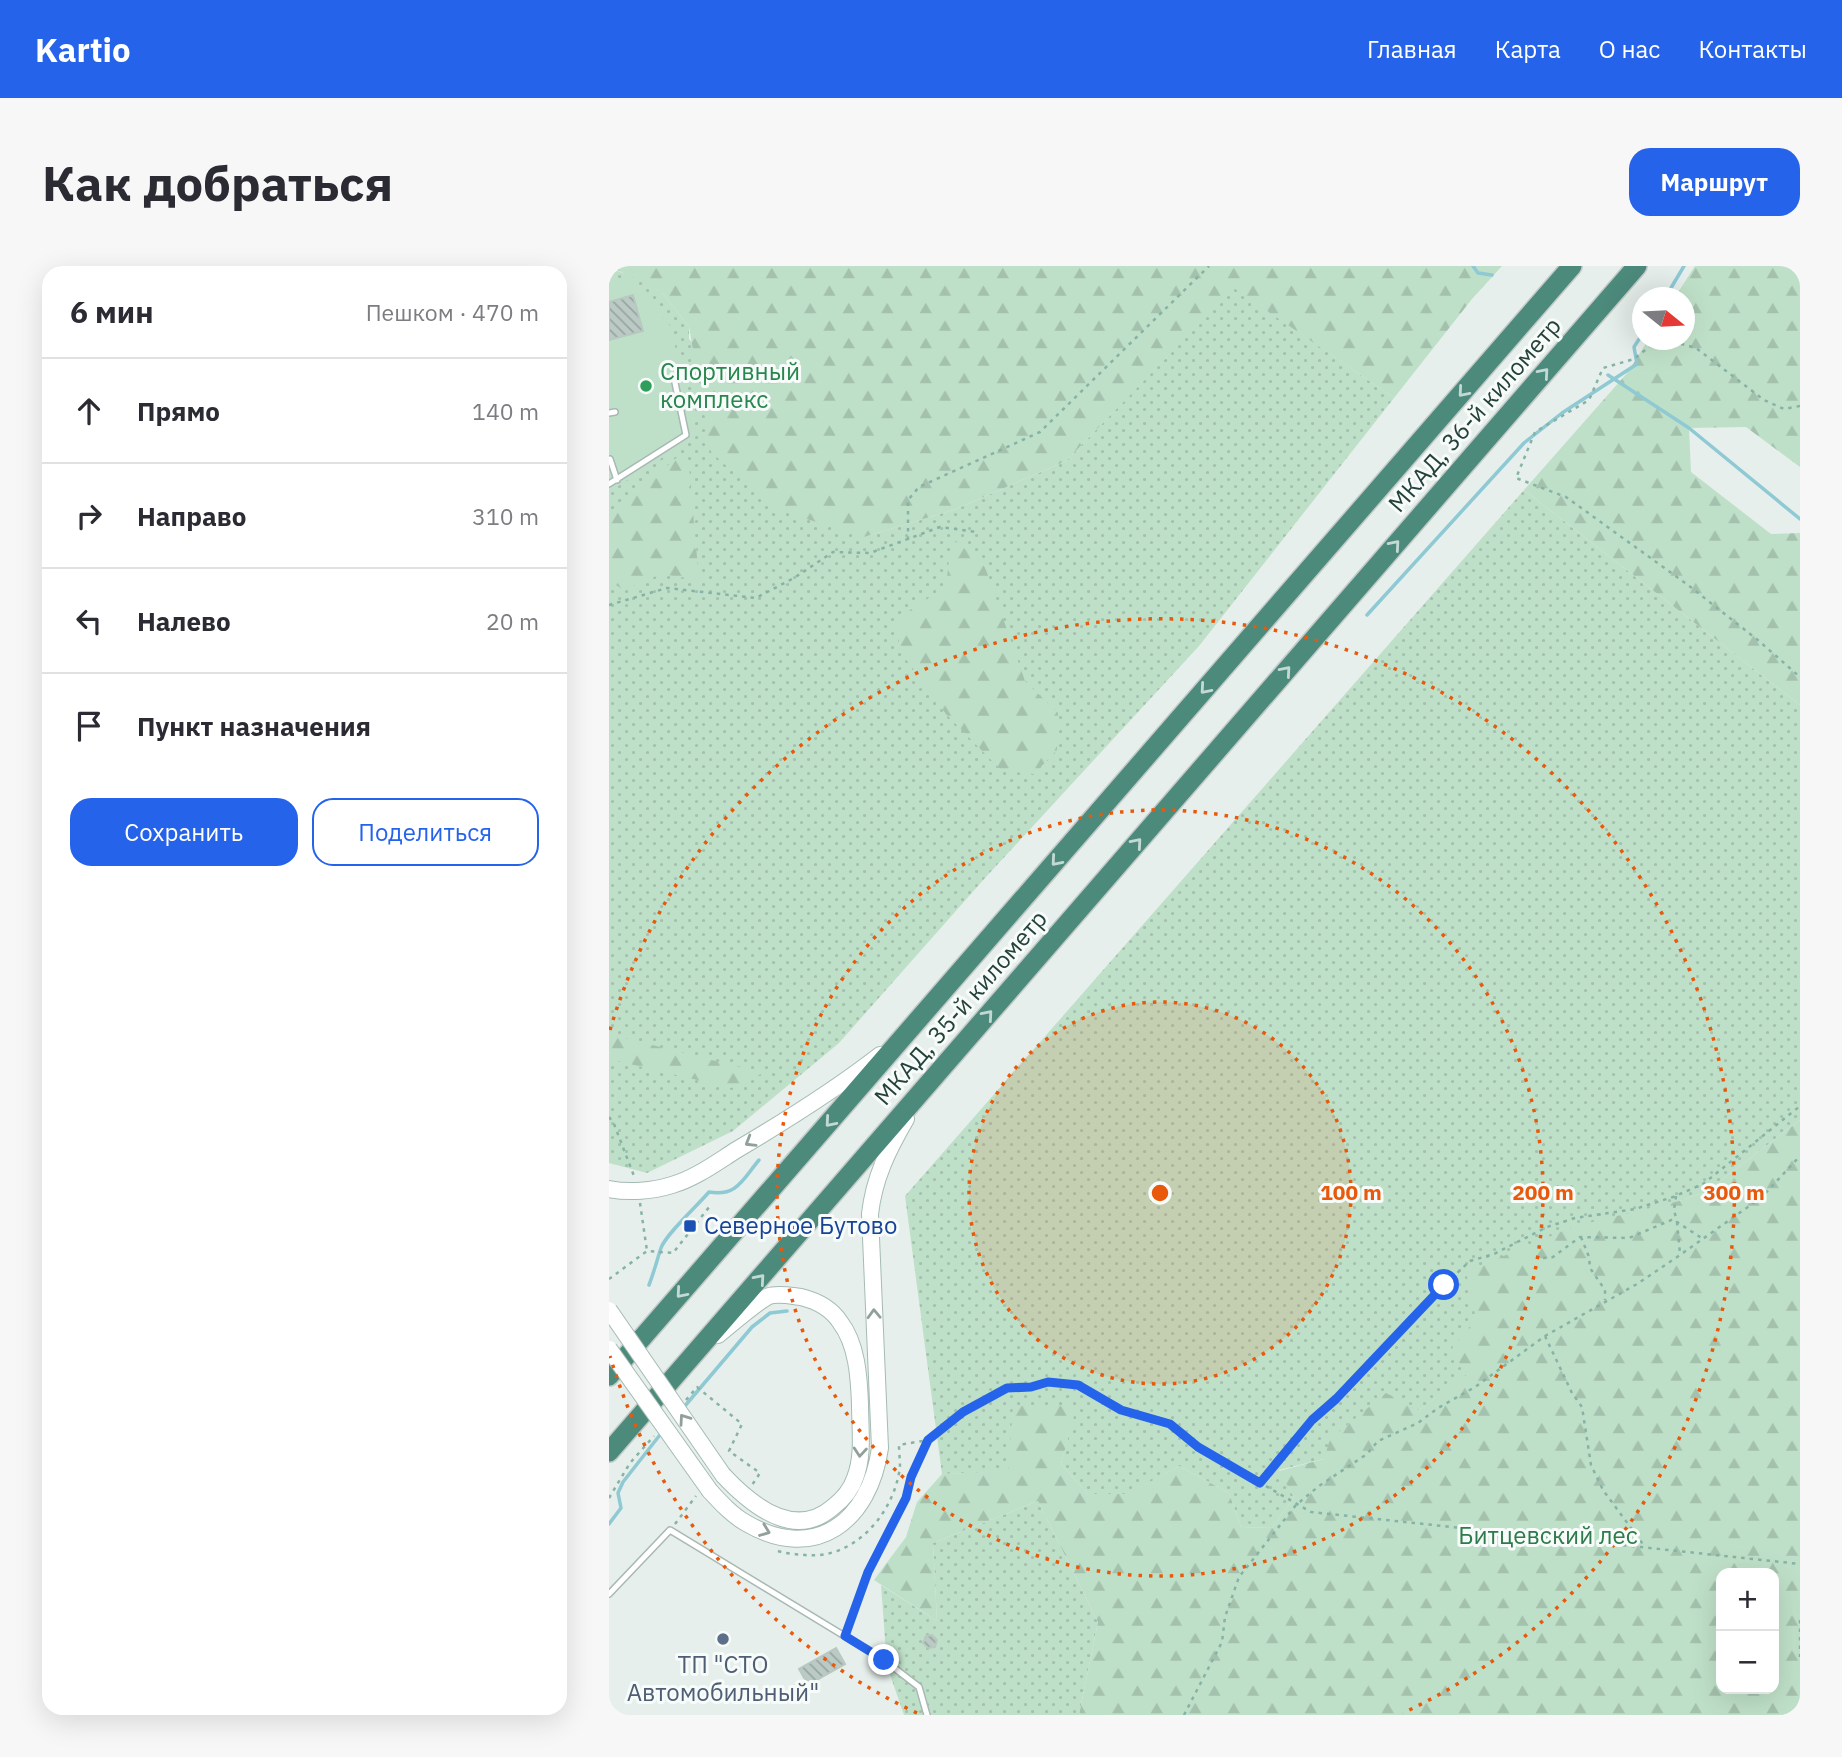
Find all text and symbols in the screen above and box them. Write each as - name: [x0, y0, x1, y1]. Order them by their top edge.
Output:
- text: Kartio: [35, 28, 131, 71]
- text: Главная: [1367, 33, 1457, 65]
- text: Карта: [1495, 33, 1561, 65]
- text: О нас: [1599, 33, 1660, 65]
- text: Контакты: [1698, 33, 1807, 65]
- button: Маршрут: [1629, 148, 1800, 216]
- text: Как добраться: [42, 151, 393, 214]
- north arrow: [1632, 287, 1695, 350]
- text: 6 мин: [70, 292, 154, 331]
- text: Пешком · 470 m: [366, 297, 539, 327]
- street label: МКАД, 36-й километр: [1381, 310, 1568, 519]
- place label: Спортивный комплекс: [660, 355, 800, 415]
- one-way arrow: [1536, 368, 1548, 381]
- marker: Спортивный комплекс: [638, 378, 654, 394]
- one-way arrow: [1459, 383, 1471, 396]
- icon: ahead: [70, 392, 108, 430]
- text: Прямо: [137, 394, 220, 428]
- text: 140 m: [472, 396, 539, 426]
- icon: right: [70, 497, 108, 535]
- text: Направо: [137, 499, 246, 533]
- text: 310 m: [472, 501, 539, 531]
- one-way arrow: [1387, 540, 1399, 553]
- icon: left: [70, 602, 108, 640]
- text: Налево: [137, 604, 231, 638]
- text: 20 m: [486, 606, 539, 636]
- one-way arrow: [1278, 666, 1290, 679]
- one-way arrow: [1201, 681, 1213, 694]
- icon: arrive: [70, 707, 108, 745]
- text: Пункт назначения: [137, 709, 371, 743]
- button: Сохранить: [70, 798, 298, 866]
- button: Поделиться: [312, 798, 539, 866]
- one-way arrow: [1129, 838, 1141, 851]
- one-way arrow: [1052, 853, 1064, 866]
- street label: МКАД, 35-й километр: [867, 903, 1054, 1112]
- one-way arrow: [980, 1010, 992, 1023]
- one-way arrow: [826, 1113, 838, 1126]
- one-way arrow: [745, 1134, 758, 1147]
- text: 100 m: [1320, 1178, 1382, 1206]
- text: 200 m: [1512, 1178, 1574, 1206]
- text: 300 m: [1703, 1178, 1765, 1206]
- centre of rings: [1148, 1181, 1172, 1205]
- place label: Северное Бутово: [704, 1209, 897, 1241]
- marker: Северное Бутово: [682, 1218, 698, 1234]
- route start: [1428, 1269, 1459, 1300]
- one-way arrow: [751, 1274, 764, 1287]
- one-way arrow: [677, 1285, 689, 1298]
- one-way arrow: [867, 1308, 882, 1319]
- one-way arrow: [680, 1414, 692, 1427]
- one-way arrow: [853, 1447, 868, 1458]
- park label: Битцевский лес: [1458, 1519, 1638, 1551]
- one-way arrow: [758, 1522, 770, 1536]
- map controls: [1716, 1568, 1779, 1694]
- button: +: [1716, 1568, 1779, 1631]
- marker: ТП "СТО Автомобильный": [715, 1631, 731, 1647]
- button: −: [1716, 1631, 1779, 1694]
- route end: [868, 1644, 899, 1675]
- place label: ТП "СТО Автомобильный": [627, 1648, 819, 1708]

